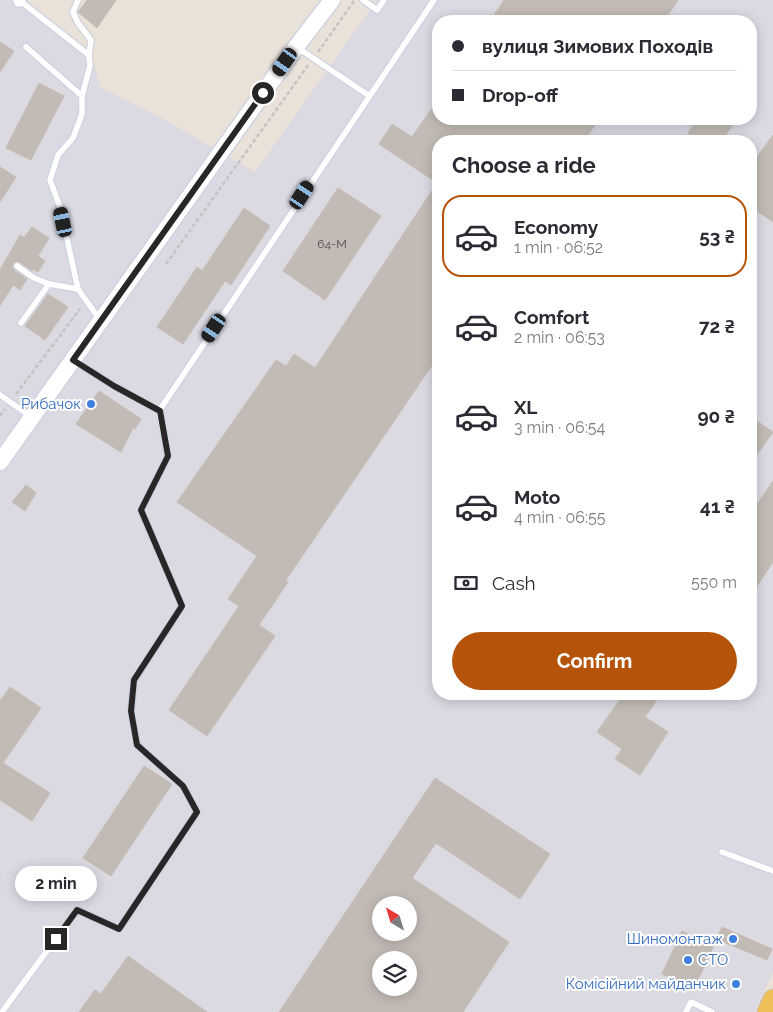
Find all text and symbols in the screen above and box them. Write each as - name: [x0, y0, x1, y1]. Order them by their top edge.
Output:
- text: вулиця Зимових Походів: [482, 35, 713, 57]
- car: [270, 45, 299, 79]
- route start: [252, 82, 274, 104]
- text: Drop-off: [482, 84, 558, 106]
- text: Choose a ride: [452, 152, 596, 178]
- car: [287, 178, 316, 212]
- car: [52, 206, 73, 238]
- icon: car: [454, 214, 499, 259]
- text: Economy: [514, 216, 598, 238]
- text: 53 ₴: [699, 225, 735, 247]
- house number: 64-М: [317, 237, 347, 251]
- text: 1 min · 06:52: [514, 238, 603, 257]
- icon: car: [454, 304, 499, 349]
- text: Comfort: [514, 306, 589, 328]
- car: [199, 311, 228, 345]
- text: 72 ₴: [699, 315, 735, 337]
- text: 2 min · 06:53: [514, 328, 605, 347]
- icon: car: [454, 394, 499, 439]
- place label: Рибачок: [21, 395, 81, 413]
- text: XL: [514, 396, 537, 418]
- marker: Рибачок: [85, 398, 97, 410]
- text: 90 ₴: [697, 405, 735, 427]
- text: 3 min · 06:54: [514, 418, 605, 437]
- icon: car: [454, 484, 499, 529]
- text: Moto: [514, 486, 560, 508]
- text: 41 ₴: [700, 495, 735, 517]
- text: 4 min · 06:55: [514, 508, 605, 527]
- icon: cash: [452, 569, 480, 597]
- text: Cash: [492, 572, 536, 594]
- text: 550 m: [691, 573, 737, 592]
- button: Confirm: [452, 632, 737, 690]
- callout: 2 min: [15, 866, 97, 902]
- text: 2 min: [35, 874, 77, 893]
- north arrow: [372, 896, 418, 941]
- map controls: [372, 896, 417, 996]
- route end: [45, 928, 67, 950]
- place label: Шиномонтаж: [627, 930, 723, 948]
- marker: Шиномонтаж: [727, 933, 739, 945]
- button: layers: [372, 951, 417, 996]
- place label: СТО: [698, 951, 728, 969]
- marker: СТО: [682, 954, 694, 966]
- place label: Комісійний майданчик: [566, 975, 726, 993]
- marker: Комісійний майданчик: [730, 978, 742, 990]

